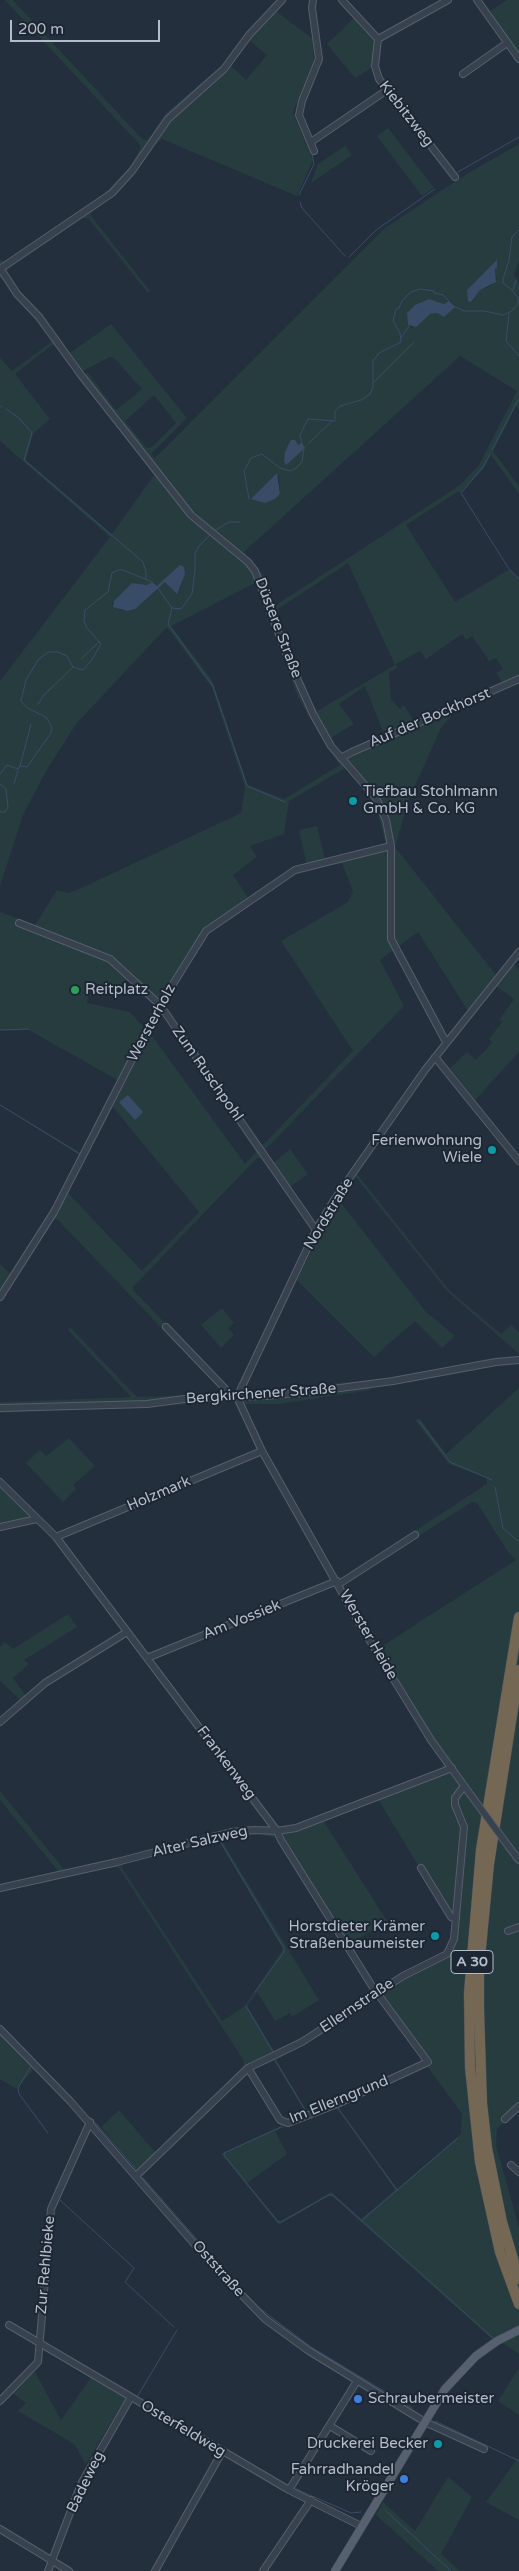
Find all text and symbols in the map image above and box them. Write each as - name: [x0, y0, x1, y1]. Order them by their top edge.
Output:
- scale bar: [12, 10, 162, 42]
- text: 200 m: [18, 20, 64, 38]
- street label: Kiebitzweg: [375, 78, 437, 150]
- street label: Düstere Straße: [251, 575, 305, 681]
- street label: Auf der Bockhorst: [367, 684, 493, 752]
- place label: Tiefbau Stohlmann GmbH & Co. KG: [363, 783, 498, 818]
- marker: Tiefbau Stohlmann GmbH & Co. KG: [347, 795, 359, 807]
- place label: Reitplatz: [85, 981, 148, 999]
- street label: Wersterholz: [124, 981, 180, 1065]
- marker: Reitplatz: [69, 984, 81, 996]
- street label: Zum Ruschpohl: [168, 1023, 246, 1125]
- place label: Ferienwohnung Wiele: [371, 1132, 482, 1167]
- marker: Ferienwohnung Wiele: [486, 1144, 498, 1156]
- street label: Nordstraße: [301, 1175, 357, 1253]
- street label: Bergkirchener Straße: [185, 1380, 337, 1408]
- street label: Holzmark: [124, 1473, 194, 1515]
- street label: Werster Heide: [335, 1587, 401, 1683]
- street label: Am Vossiek: [200, 1596, 284, 1644]
- street label: Frankenweg: [193, 1723, 259, 1803]
- street label: Alter Salzweg: [151, 1822, 249, 1862]
- place label: Horstdieter Krämer Straßenbaumeister: [289, 1918, 425, 1953]
- marker: Horstdieter Krämer Straßenbaumeister: [429, 1930, 441, 1942]
- road number: A 30: [451, 1950, 493, 1974]
- street label: Ellernstraße: [317, 1975, 397, 2037]
- street label: Im Ellerngrund: [287, 2072, 391, 2128]
- street label: Zur Rehlbieke: [33, 2215, 59, 2315]
- street label: Oststraße: [188, 2237, 248, 2301]
- place label: Schraubermeister: [368, 2390, 494, 2408]
- marker: Schraubermeister: [352, 2393, 364, 2405]
- street label: Osterfeldweg: [137, 2397, 229, 2461]
- place label: Druckerei Becker: [307, 2435, 428, 2453]
- marker: Druckerei Becker: [432, 2438, 444, 2450]
- street label: Badeweg: [63, 2448, 109, 2516]
- place label: Fahrradhandel Kröger: [291, 2461, 394, 2496]
- marker: Fahrradhandel Kröger: [398, 2473, 410, 2485]

